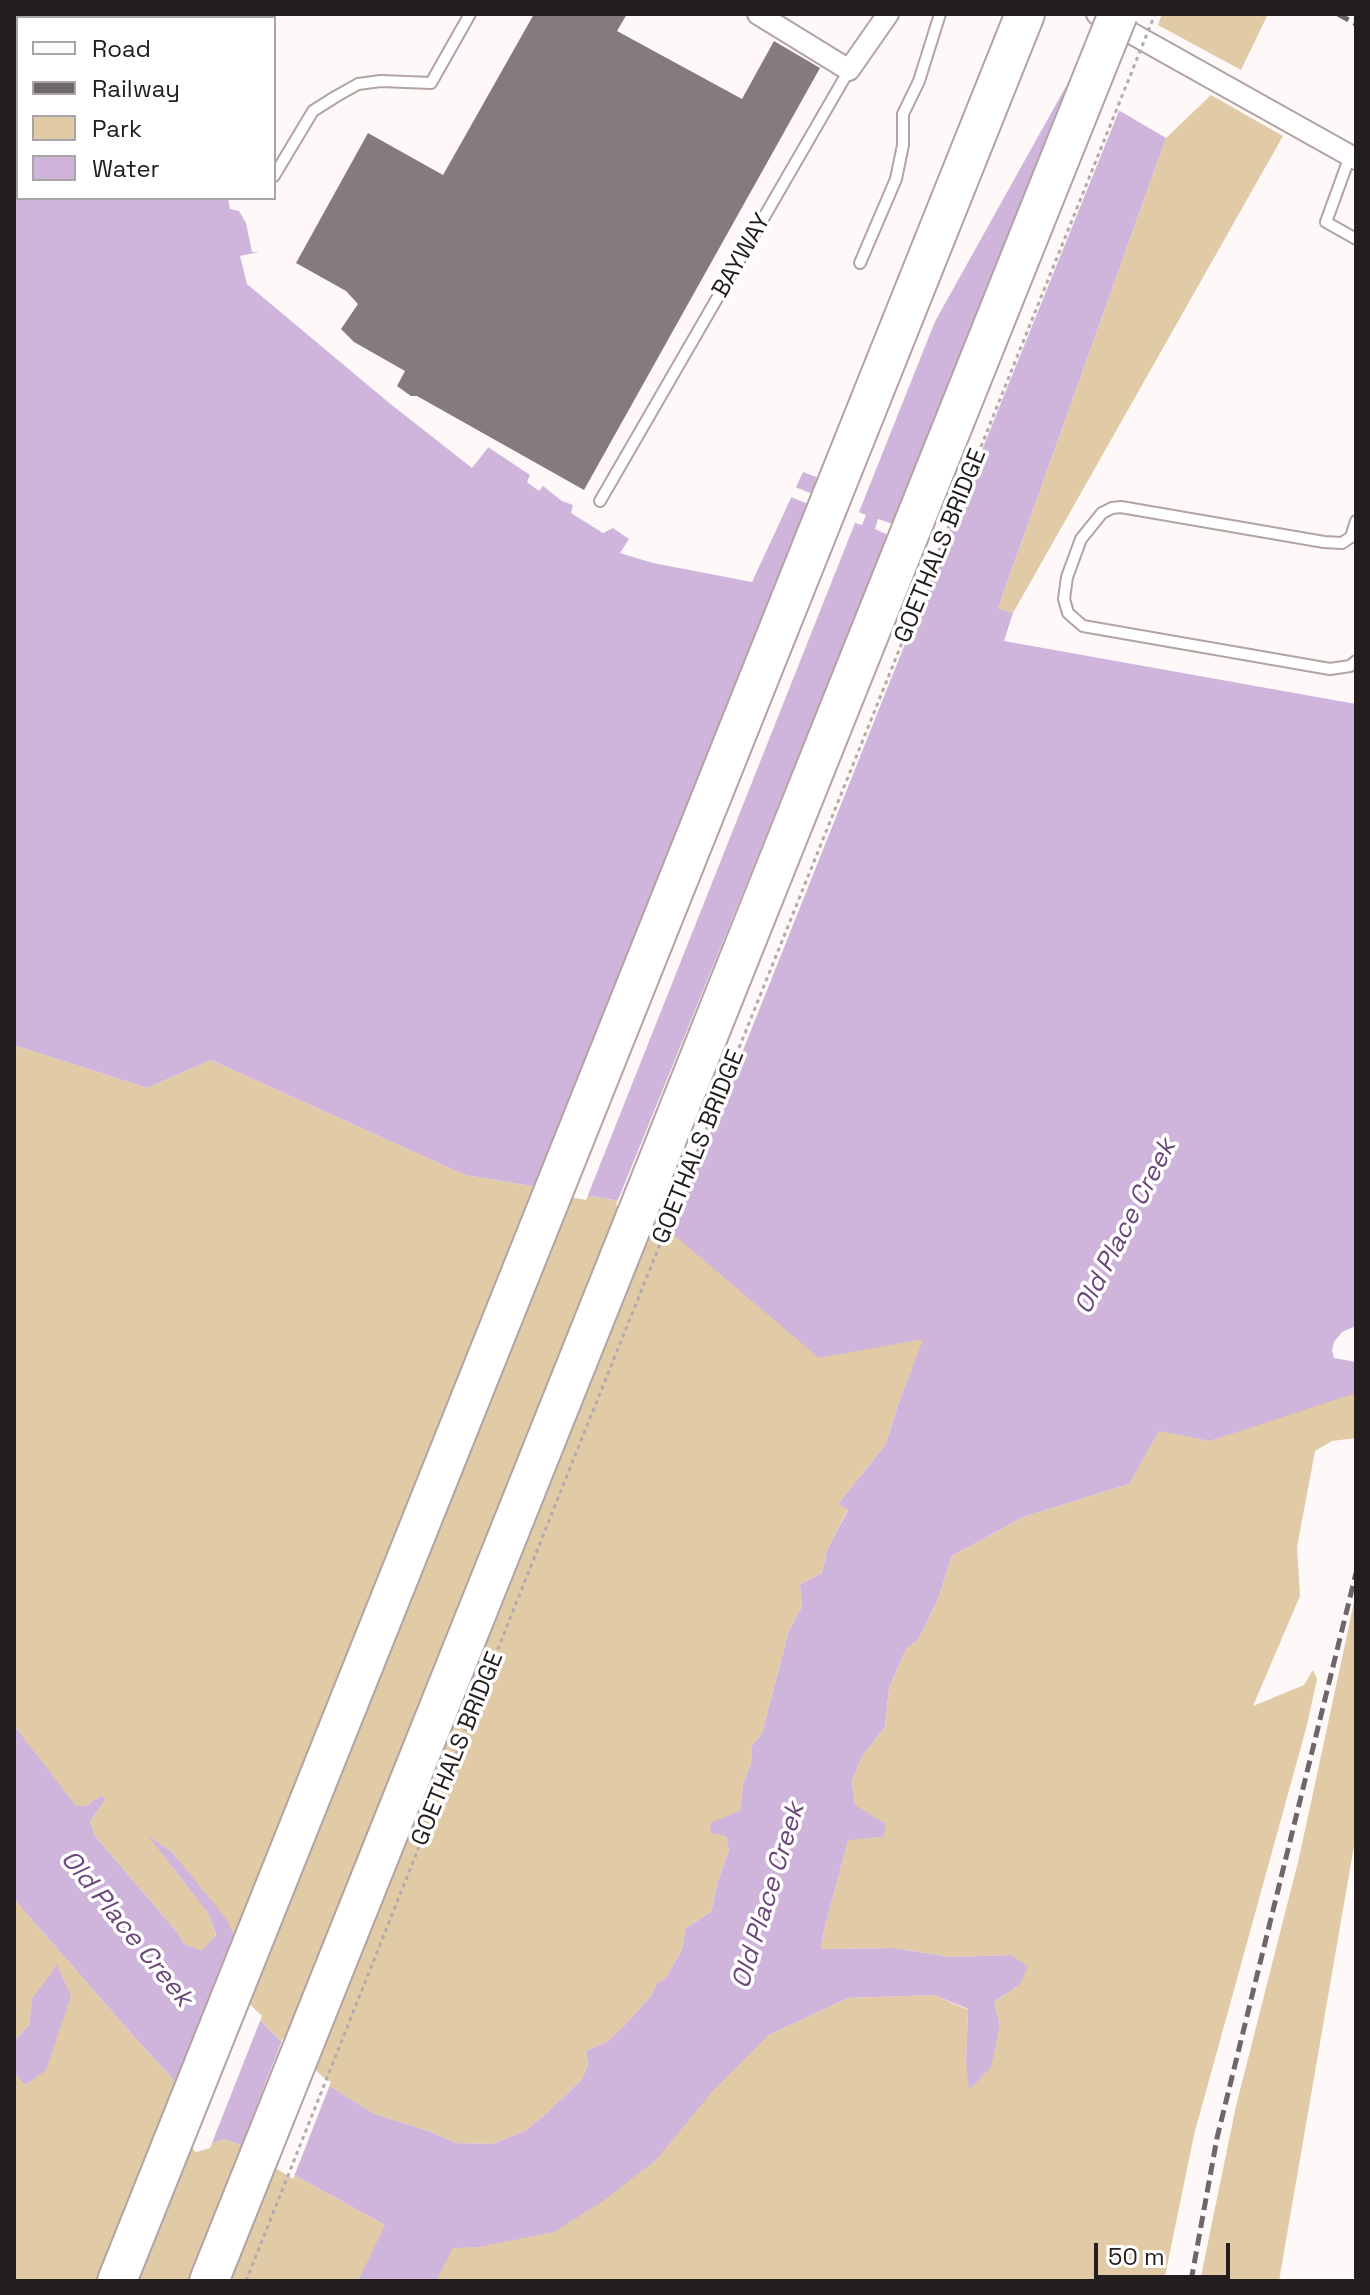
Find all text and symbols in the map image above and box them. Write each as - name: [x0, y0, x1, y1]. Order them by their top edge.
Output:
- legend: [16, 16, 276, 200]
- text: Road: [92, 33, 151, 64]
- text: Railway: [92, 73, 180, 104]
- text: Park: [92, 113, 142, 144]
- text: Water: [92, 153, 160, 184]
- street label: BAYWAY: [707, 209, 777, 303]
- street label: GOETHALS BRIDGE: [889, 445, 993, 647]
- street label: GOETHALS BRIDGE: [647, 1046, 751, 1248]
- water label: Old Place Creek: [1068, 1134, 1184, 1320]
- street label: GOETHALS BRIDGE: [406, 1648, 510, 1850]
- water label: Old Place Creek: [726, 1800, 812, 1992]
- water label: Old Place Creek: [53, 1844, 199, 2014]
- scale bar: [1098, 2227, 1234, 2277]
- text: 50 m: [1108, 2241, 1165, 2272]

